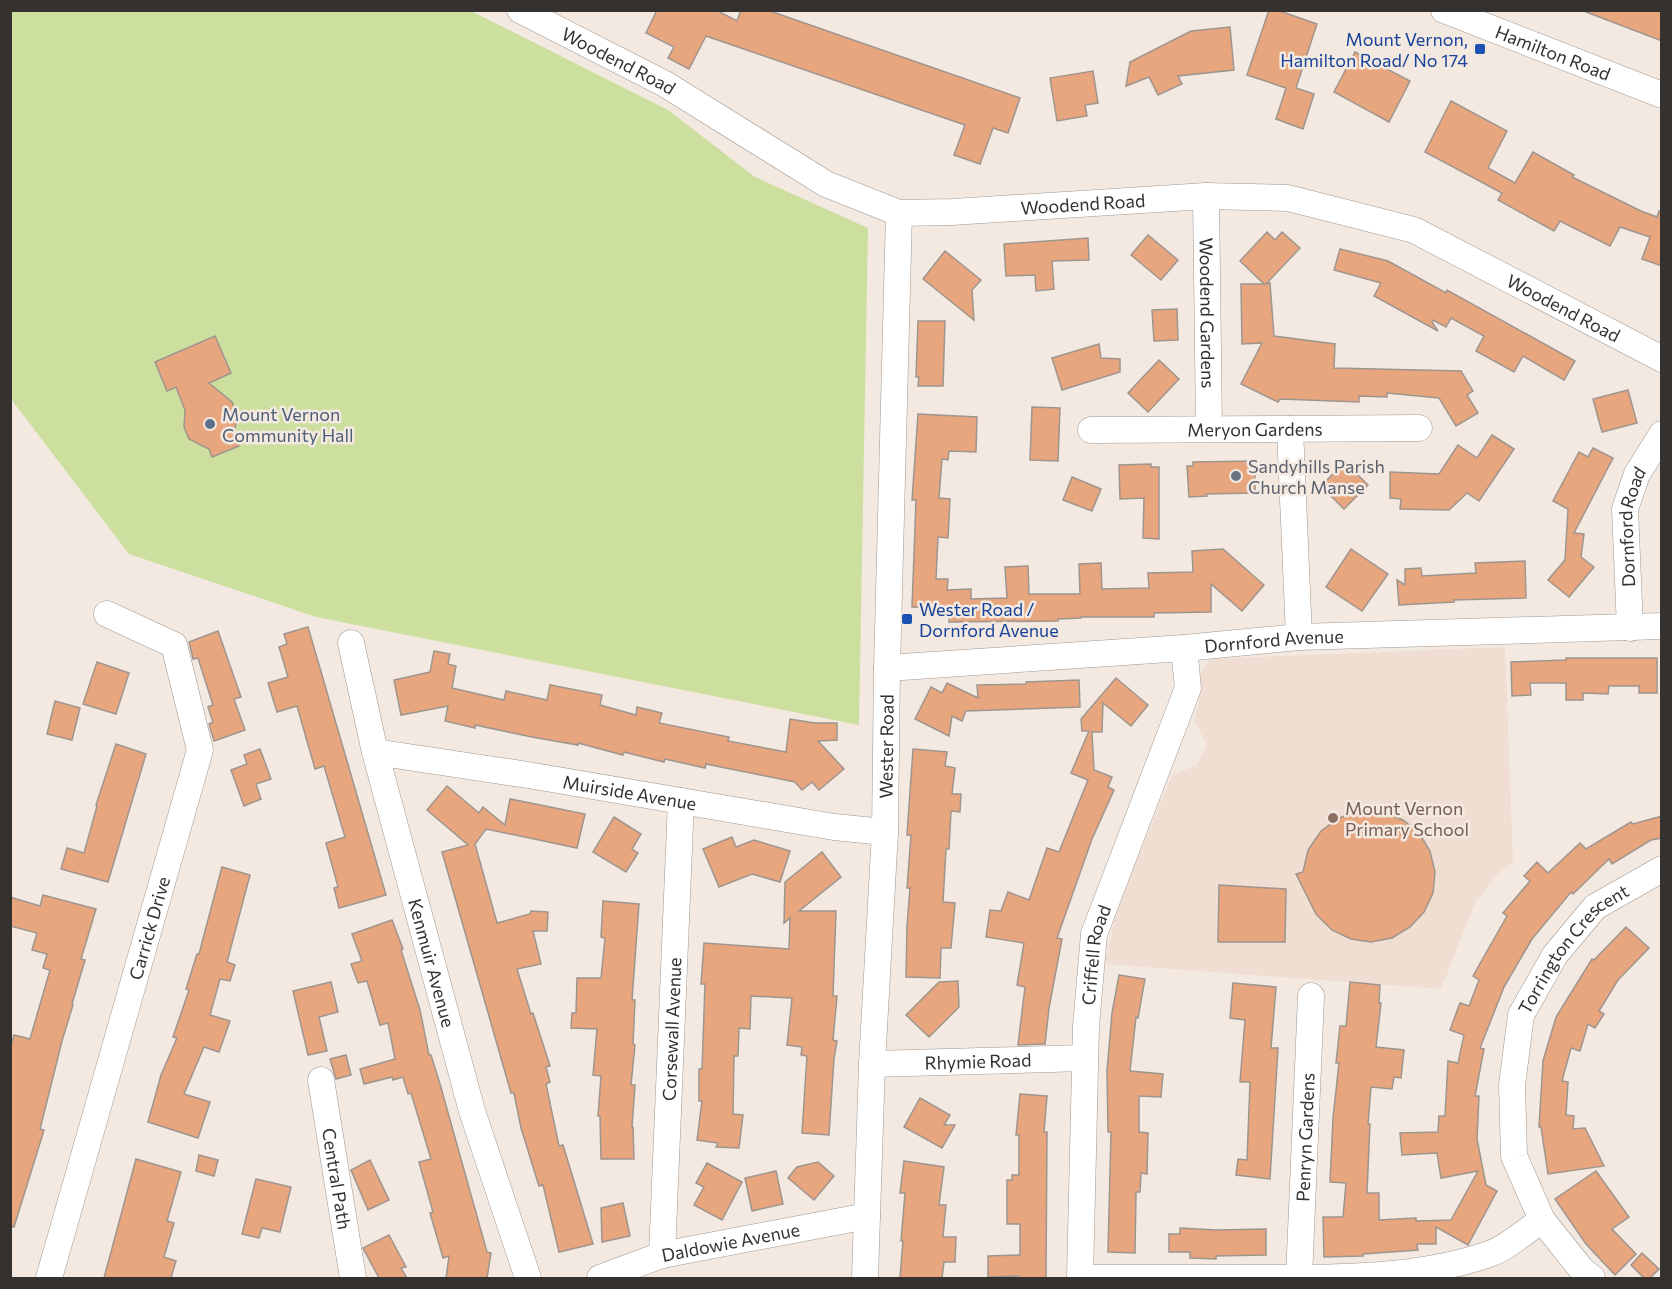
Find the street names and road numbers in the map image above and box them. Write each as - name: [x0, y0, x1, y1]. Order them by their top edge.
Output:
- street label: Hamilton Road: [1492, 20, 1614, 85]
- street label: Woodend Road: [558, 22, 680, 99]
- street label: Woodend Road: [1020, 189, 1146, 219]
- street label: Woodend Gardens: [1196, 238, 1219, 388]
- street label: Woodend Road: [1503, 269, 1624, 346]
- street label: Meryon Gardens: [1187, 418, 1323, 440]
- street label: Dornford Road: [1614, 462, 1650, 587]
- street label: Dornford Avenue: [1203, 625, 1344, 657]
- street label: Wester Road: [874, 694, 898, 799]
- street label: Muirside Avenue: [561, 770, 698, 814]
- street label: Carrick Drive: [124, 874, 174, 982]
- street label: Torrington Crescent: [1513, 879, 1632, 1018]
- street label: Kenmuir Avenue: [404, 896, 460, 1030]
- street label: Criffell Road: [1077, 902, 1115, 1006]
- street label: Corsewall Avenue: [657, 957, 685, 1101]
- street label: Rhymie Road: [924, 1049, 1032, 1074]
- street label: Penryn Gardens: [1291, 1072, 1319, 1202]
- street label: Central Path: [318, 1126, 356, 1231]
- street label: Daldowie Avenue: [660, 1218, 802, 1266]

